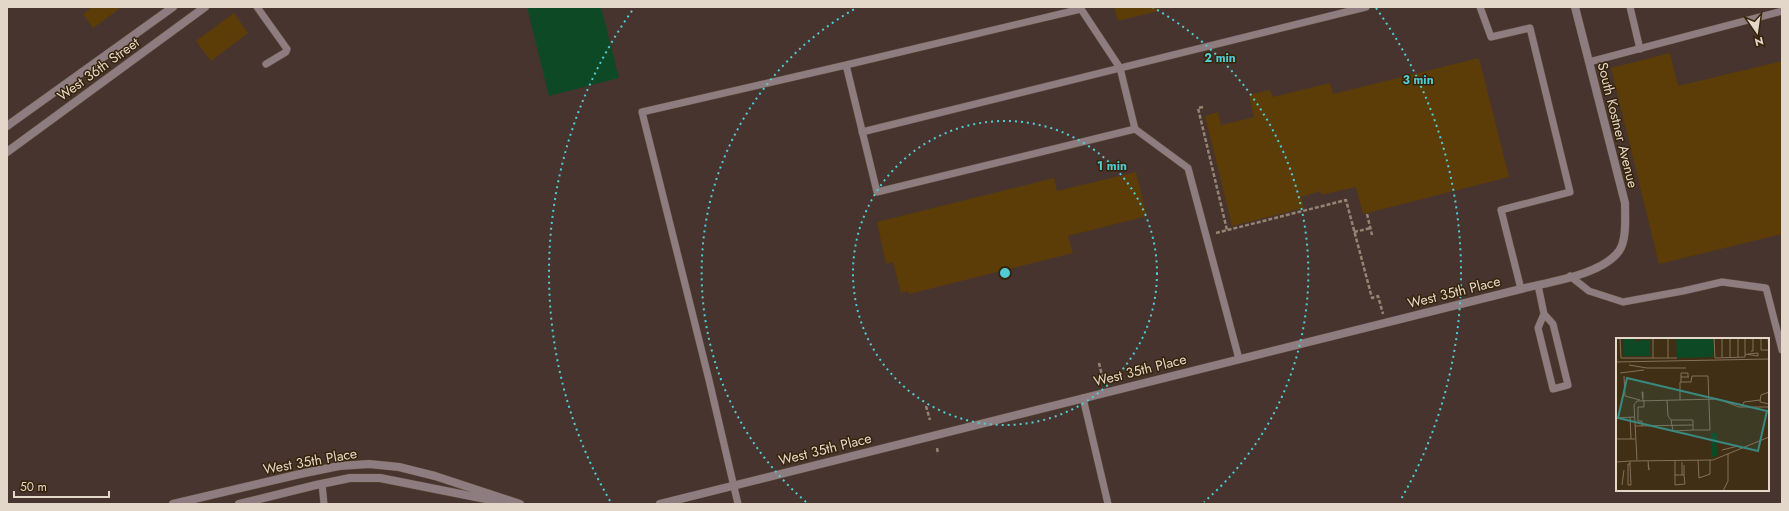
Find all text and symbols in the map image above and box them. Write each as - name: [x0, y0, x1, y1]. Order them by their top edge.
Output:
- north arrow: [1737, 12, 1777, 52]
- street label: West 36th Street: [53, 32, 144, 106]
- text: N: [1753, 33, 1765, 51]
- text: 2 min: [1204, 49, 1236, 67]
- street label: South Kostner Avenue: [1593, 60, 1643, 190]
- text: 3 min: [1402, 71, 1434, 89]
- text: 1 min: [1097, 157, 1127, 175]
- centre of rings: [998, 266, 1012, 280]
- street label: West 35th Place: [1405, 271, 1503, 313]
- inset map: [1616, 338, 1769, 491]
- street label: West 35th Place: [1091, 349, 1189, 391]
- street label: West 35th Place: [776, 428, 874, 470]
- street label: West 35th Place: [261, 443, 359, 479]
- scale bar: [14, 473, 109, 499]
- text: 50 m: [20, 478, 47, 496]

